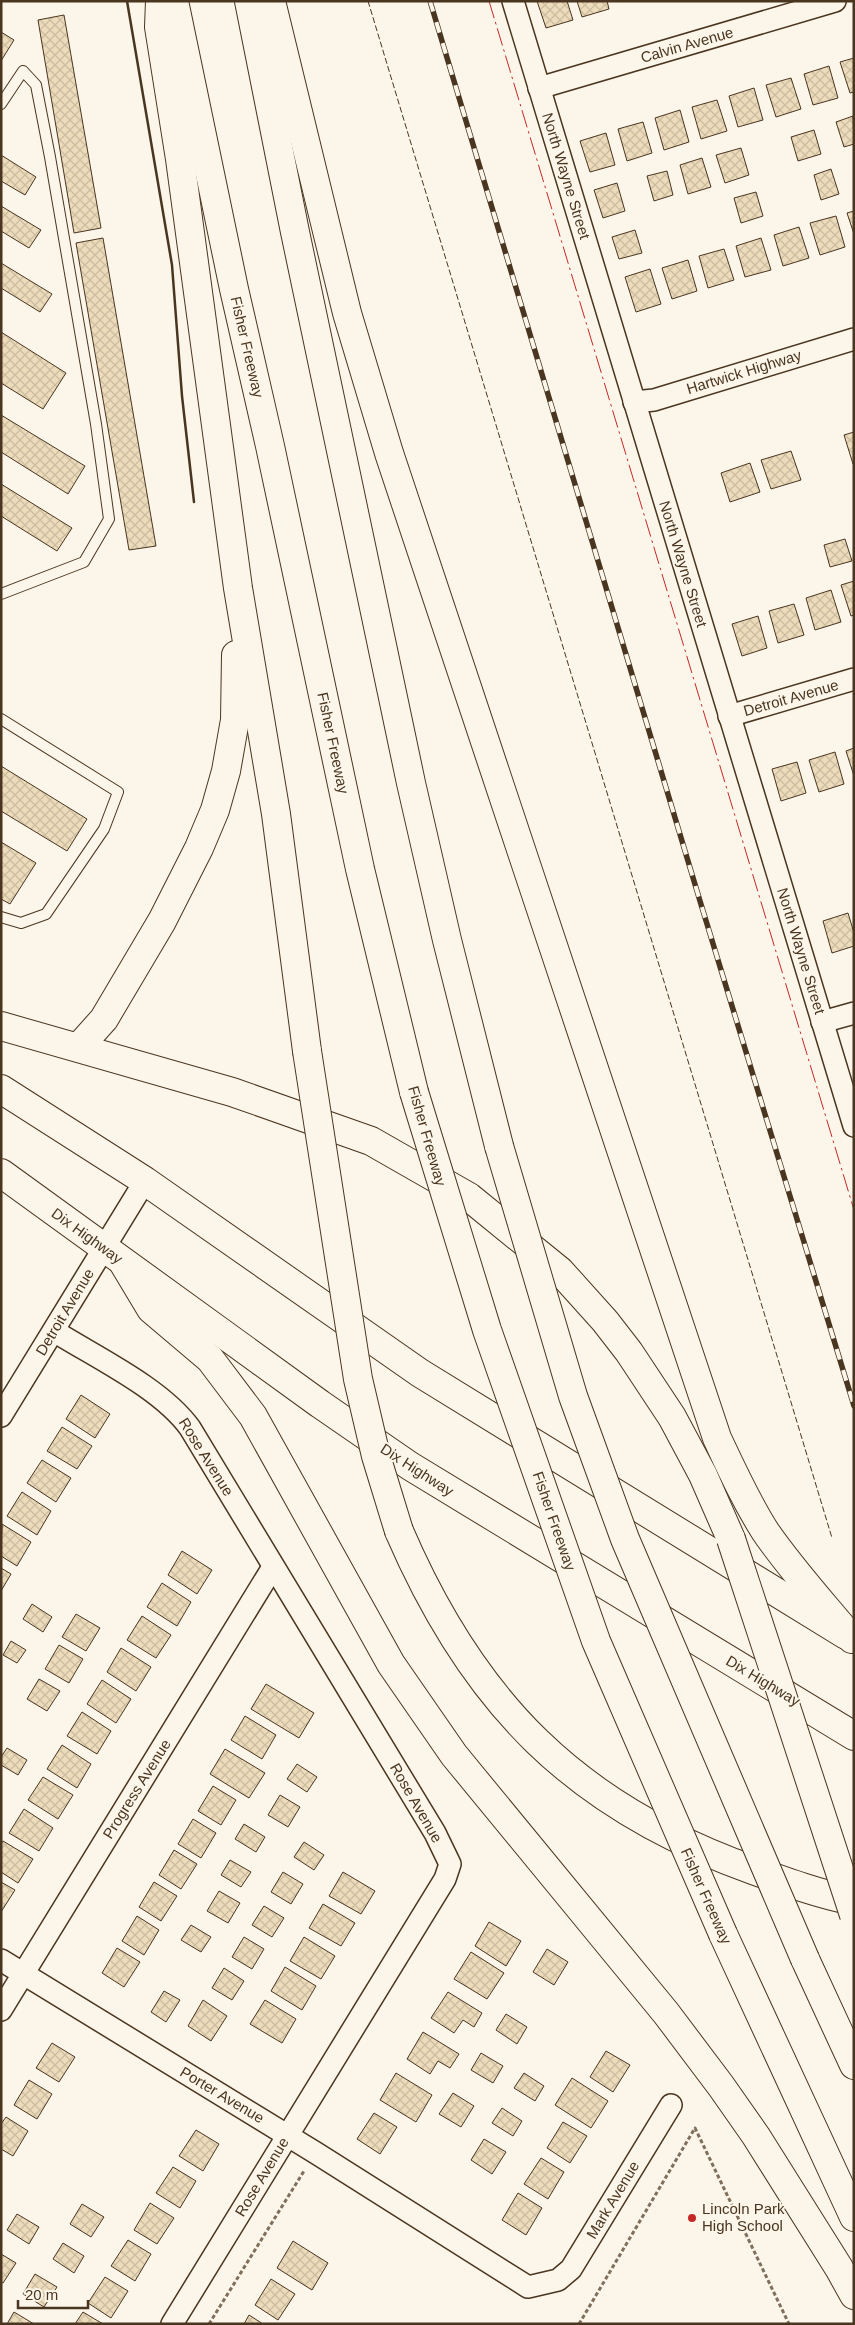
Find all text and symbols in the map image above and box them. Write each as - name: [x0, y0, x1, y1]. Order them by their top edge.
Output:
- street label: Calvin Avenue: [639, 23, 735, 66]
- street label: North Wayne Street: [539, 111, 594, 242]
- street label: Fisher Freeway: [228, 295, 268, 400]
- street label: Hartwick Highway: [684, 346, 804, 397]
- street label: North Wayne Street: [656, 499, 711, 630]
- street label: Detroit Avenue: [741, 676, 840, 719]
- street label: Fisher Freeway: [314, 691, 353, 796]
- street label: North Wayne Street: [774, 886, 829, 1017]
- street label: Fisher Freeway: [405, 1084, 450, 1188]
- street label: Dix Highway: [49, 1204, 126, 1267]
- street label: Detroit Avenue: [32, 1265, 97, 1358]
- street label: Rose Avenue: [176, 1415, 237, 1499]
- street label: Dix Highway: [378, 1440, 457, 1500]
- street label: Fisher Freeway: [530, 1469, 579, 1573]
- street label: Dix Highway: [723, 1652, 804, 1710]
- street label: Progress Avenue: [99, 1736, 174, 1842]
- street label: Rose Avenue: [387, 1760, 446, 1846]
- street label: Fisher Freeway: [678, 1845, 735, 1947]
- street label: Porter Avenue: [177, 2063, 267, 2126]
- street label: Rose Avenue: [231, 2134, 292, 2219]
- street label: Mark Avenue: [583, 2158, 642, 2242]
- place label: Lincoln Park High School: [702, 2200, 785, 2234]
- marker: Lincoln Park High School: [686, 2212, 698, 2224]
- scale bar: [18, 2278, 88, 2310]
- text: 20 m: [25, 2286, 58, 2303]

